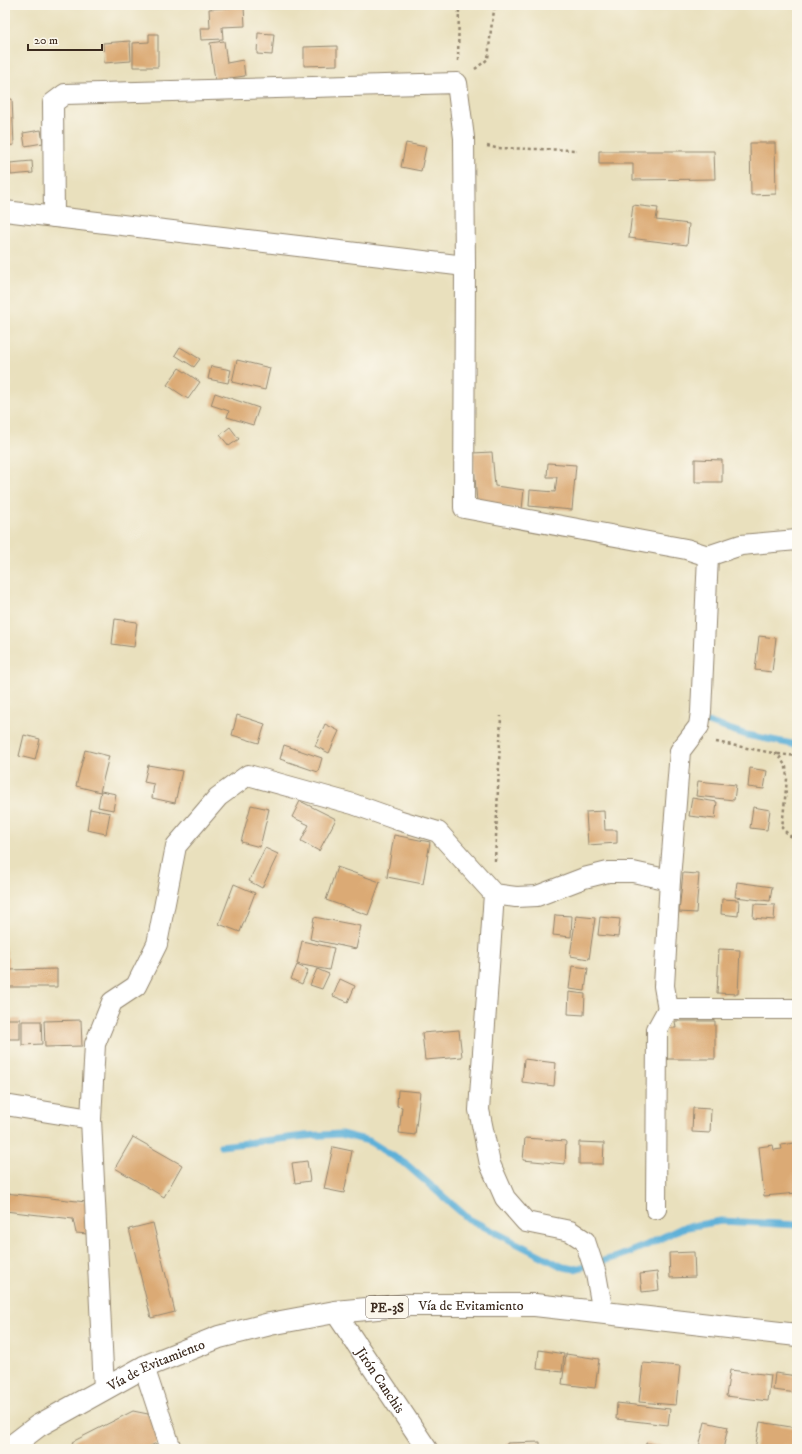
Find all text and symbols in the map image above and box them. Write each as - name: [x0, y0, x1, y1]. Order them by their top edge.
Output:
- scale bar: [28, 26, 102, 52]
- text: 20 m: [34, 33, 58, 48]
- road number: PE-3S: [366, 1296, 408, 1318]
- street label: Vía de Evitamiento: [417, 1297, 524, 1315]
- street label: Vía de Evitamiento: [104, 1336, 208, 1396]
- street label: Jirón Canchis: [350, 1343, 409, 1417]

